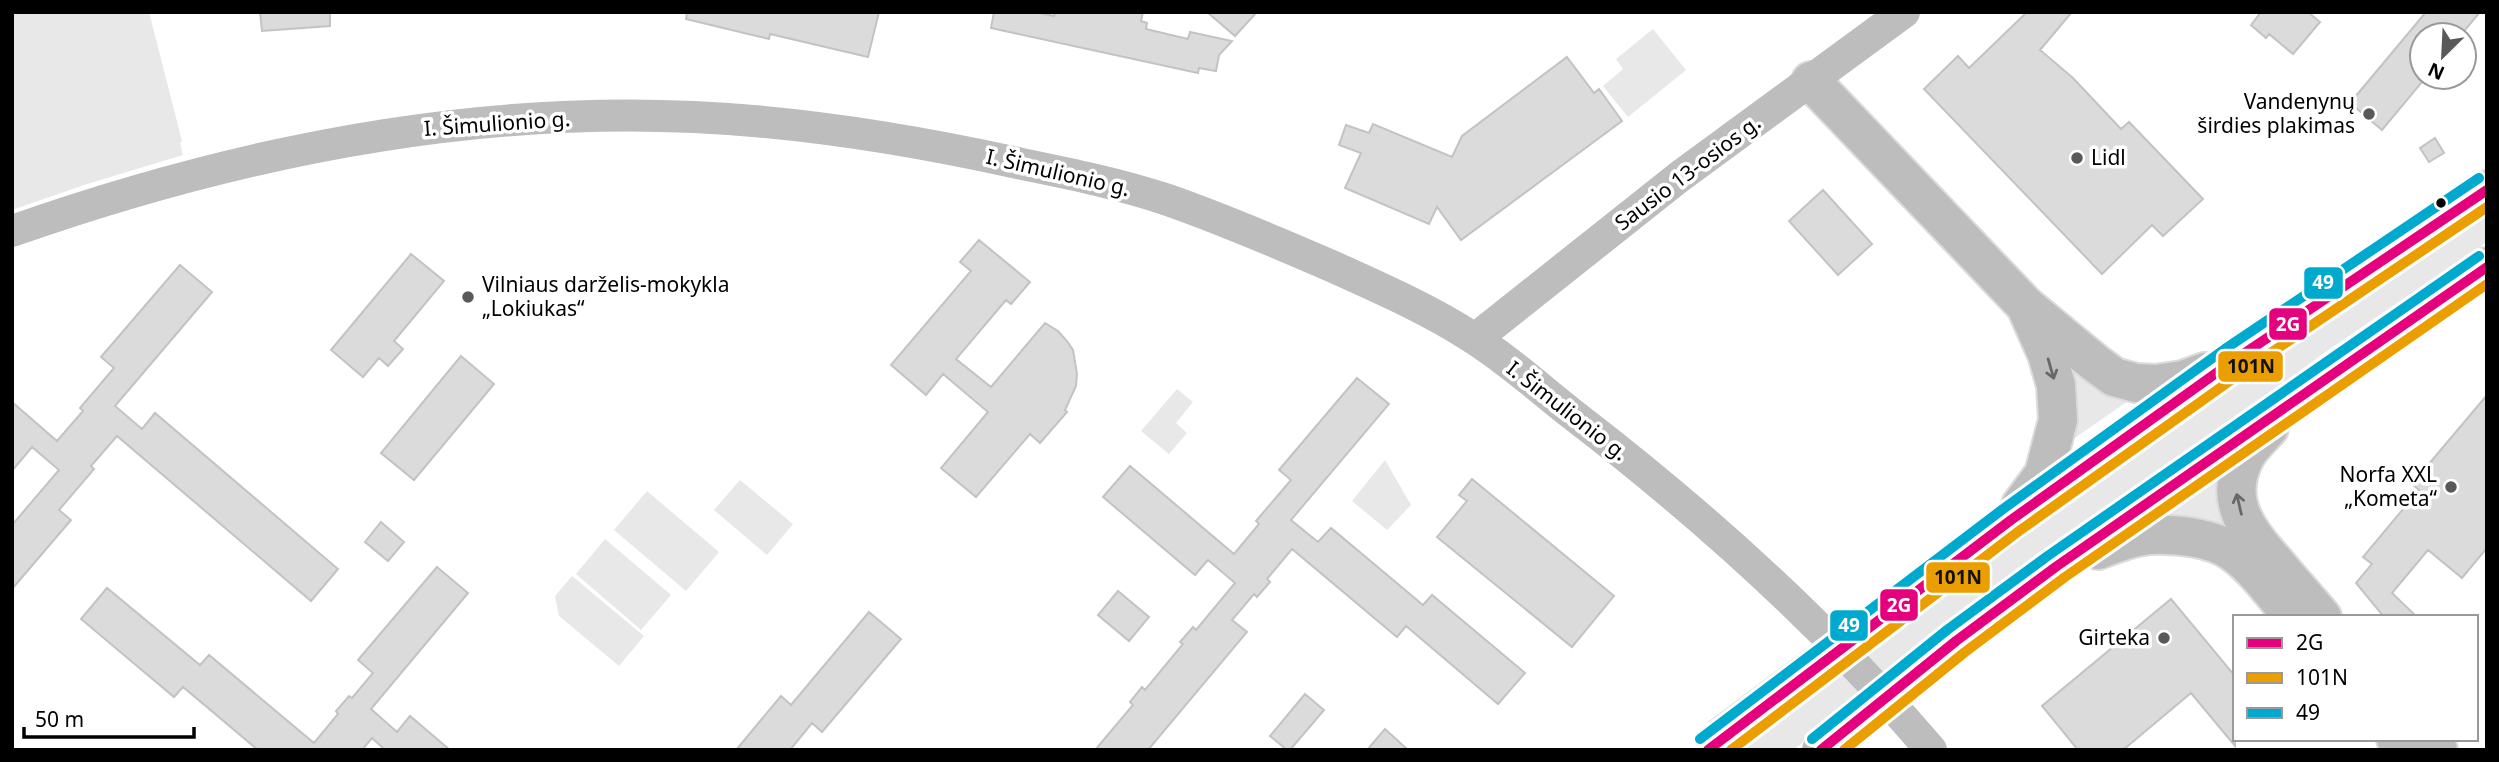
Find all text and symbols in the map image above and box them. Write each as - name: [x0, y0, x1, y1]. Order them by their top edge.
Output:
- north arrow: [2408, 21, 2478, 91]
- text: N: [2424, 57, 2448, 87]
- place label: Vandenynų širdies plakimas: [2197, 87, 2355, 139]
- street label: I. Šimulionio g.: [423, 104, 571, 142]
- marker: Vandenynų širdies plakimas: [2361, 106, 2377, 122]
- street label: Sausio 13-osios g.: [1609, 108, 1766, 236]
- street label: I. Šimulionio g.: [984, 142, 1133, 202]
- place label: Lidl: [2091, 143, 2126, 171]
- marker: Lidl: [2069, 150, 2085, 166]
- unlabelled marker: [2434, 196, 2448, 210]
- line badge: 49: [2303, 266, 2344, 300]
- text: 49: [2312, 269, 2334, 295]
- place label: Vilniaus darželis-mokykla „Lokiukas“: [482, 270, 730, 322]
- marker: Vilniaus darželis-mokykla „Lokiukas“: [460, 289, 476, 305]
- line badge: 2G: [2268, 307, 2308, 341]
- text: 2G: [2276, 311, 2300, 337]
- line badge: 101N: [2217, 350, 2284, 383]
- text: 101N: [2227, 353, 2275, 379]
- street label: I. Šimulionio g.: [1501, 354, 1634, 466]
- one-way arrow: [2046, 357, 2059, 379]
- place label: Norfa XXL „Kometa“: [2340, 460, 2437, 512]
- marker: Norfa XXL „Kometa“: [2443, 479, 2459, 495]
- one-way arrow: [2231, 494, 2244, 516]
- line badge: 101N: [1925, 561, 1991, 594]
- text: 101N: [1934, 564, 1982, 590]
- line badge: 2G: [1879, 588, 1919, 622]
- text: 2G: [1887, 592, 1911, 618]
- line badge: 49: [1829, 609, 1869, 642]
- text: 49: [1838, 612, 1860, 638]
- legend: [2233, 615, 2478, 741]
- place label: Girteka: [2078, 623, 2150, 651]
- text: 2G: [2296, 628, 2323, 656]
- marker: Girteka: [2156, 630, 2172, 646]
- text: 101N: [2296, 663, 2348, 691]
- scale bar: [24, 696, 194, 740]
- text: 49: [2296, 698, 2320, 726]
- text: 50 m: [35, 705, 84, 733]

